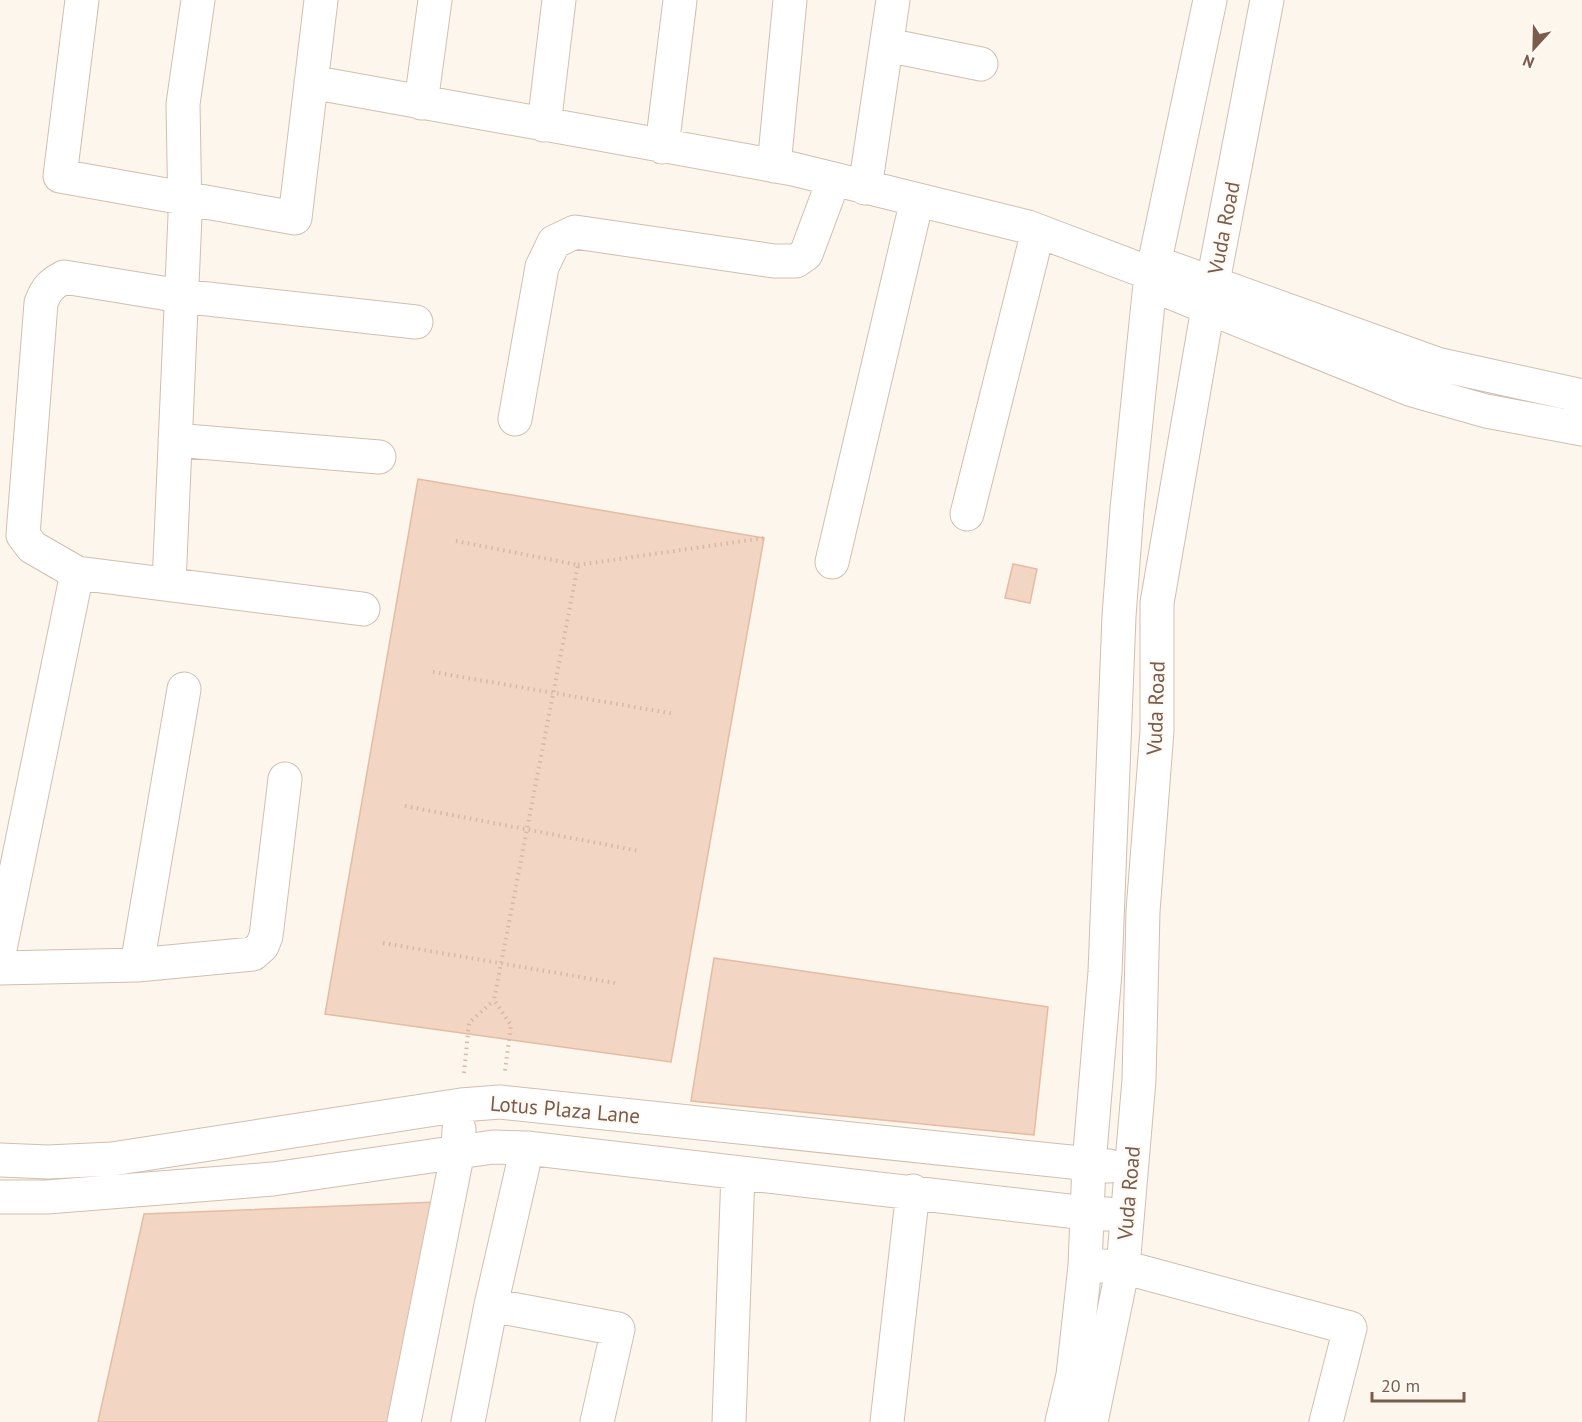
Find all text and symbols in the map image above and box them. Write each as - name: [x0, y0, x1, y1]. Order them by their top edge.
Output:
- north arrow: [1504, 18, 1564, 78]
- text: N: [1520, 51, 1537, 73]
- street label: Vuda Road: [1201, 179, 1246, 278]
- street label: Vuda Road: [1140, 661, 1171, 756]
- street label: Lotus Plaza Lane: [489, 1089, 641, 1130]
- street label: Vuda Road: [1111, 1145, 1146, 1242]
- scale bar: [1372, 1365, 1464, 1403]
- text: 20 m: [1381, 1374, 1420, 1397]

